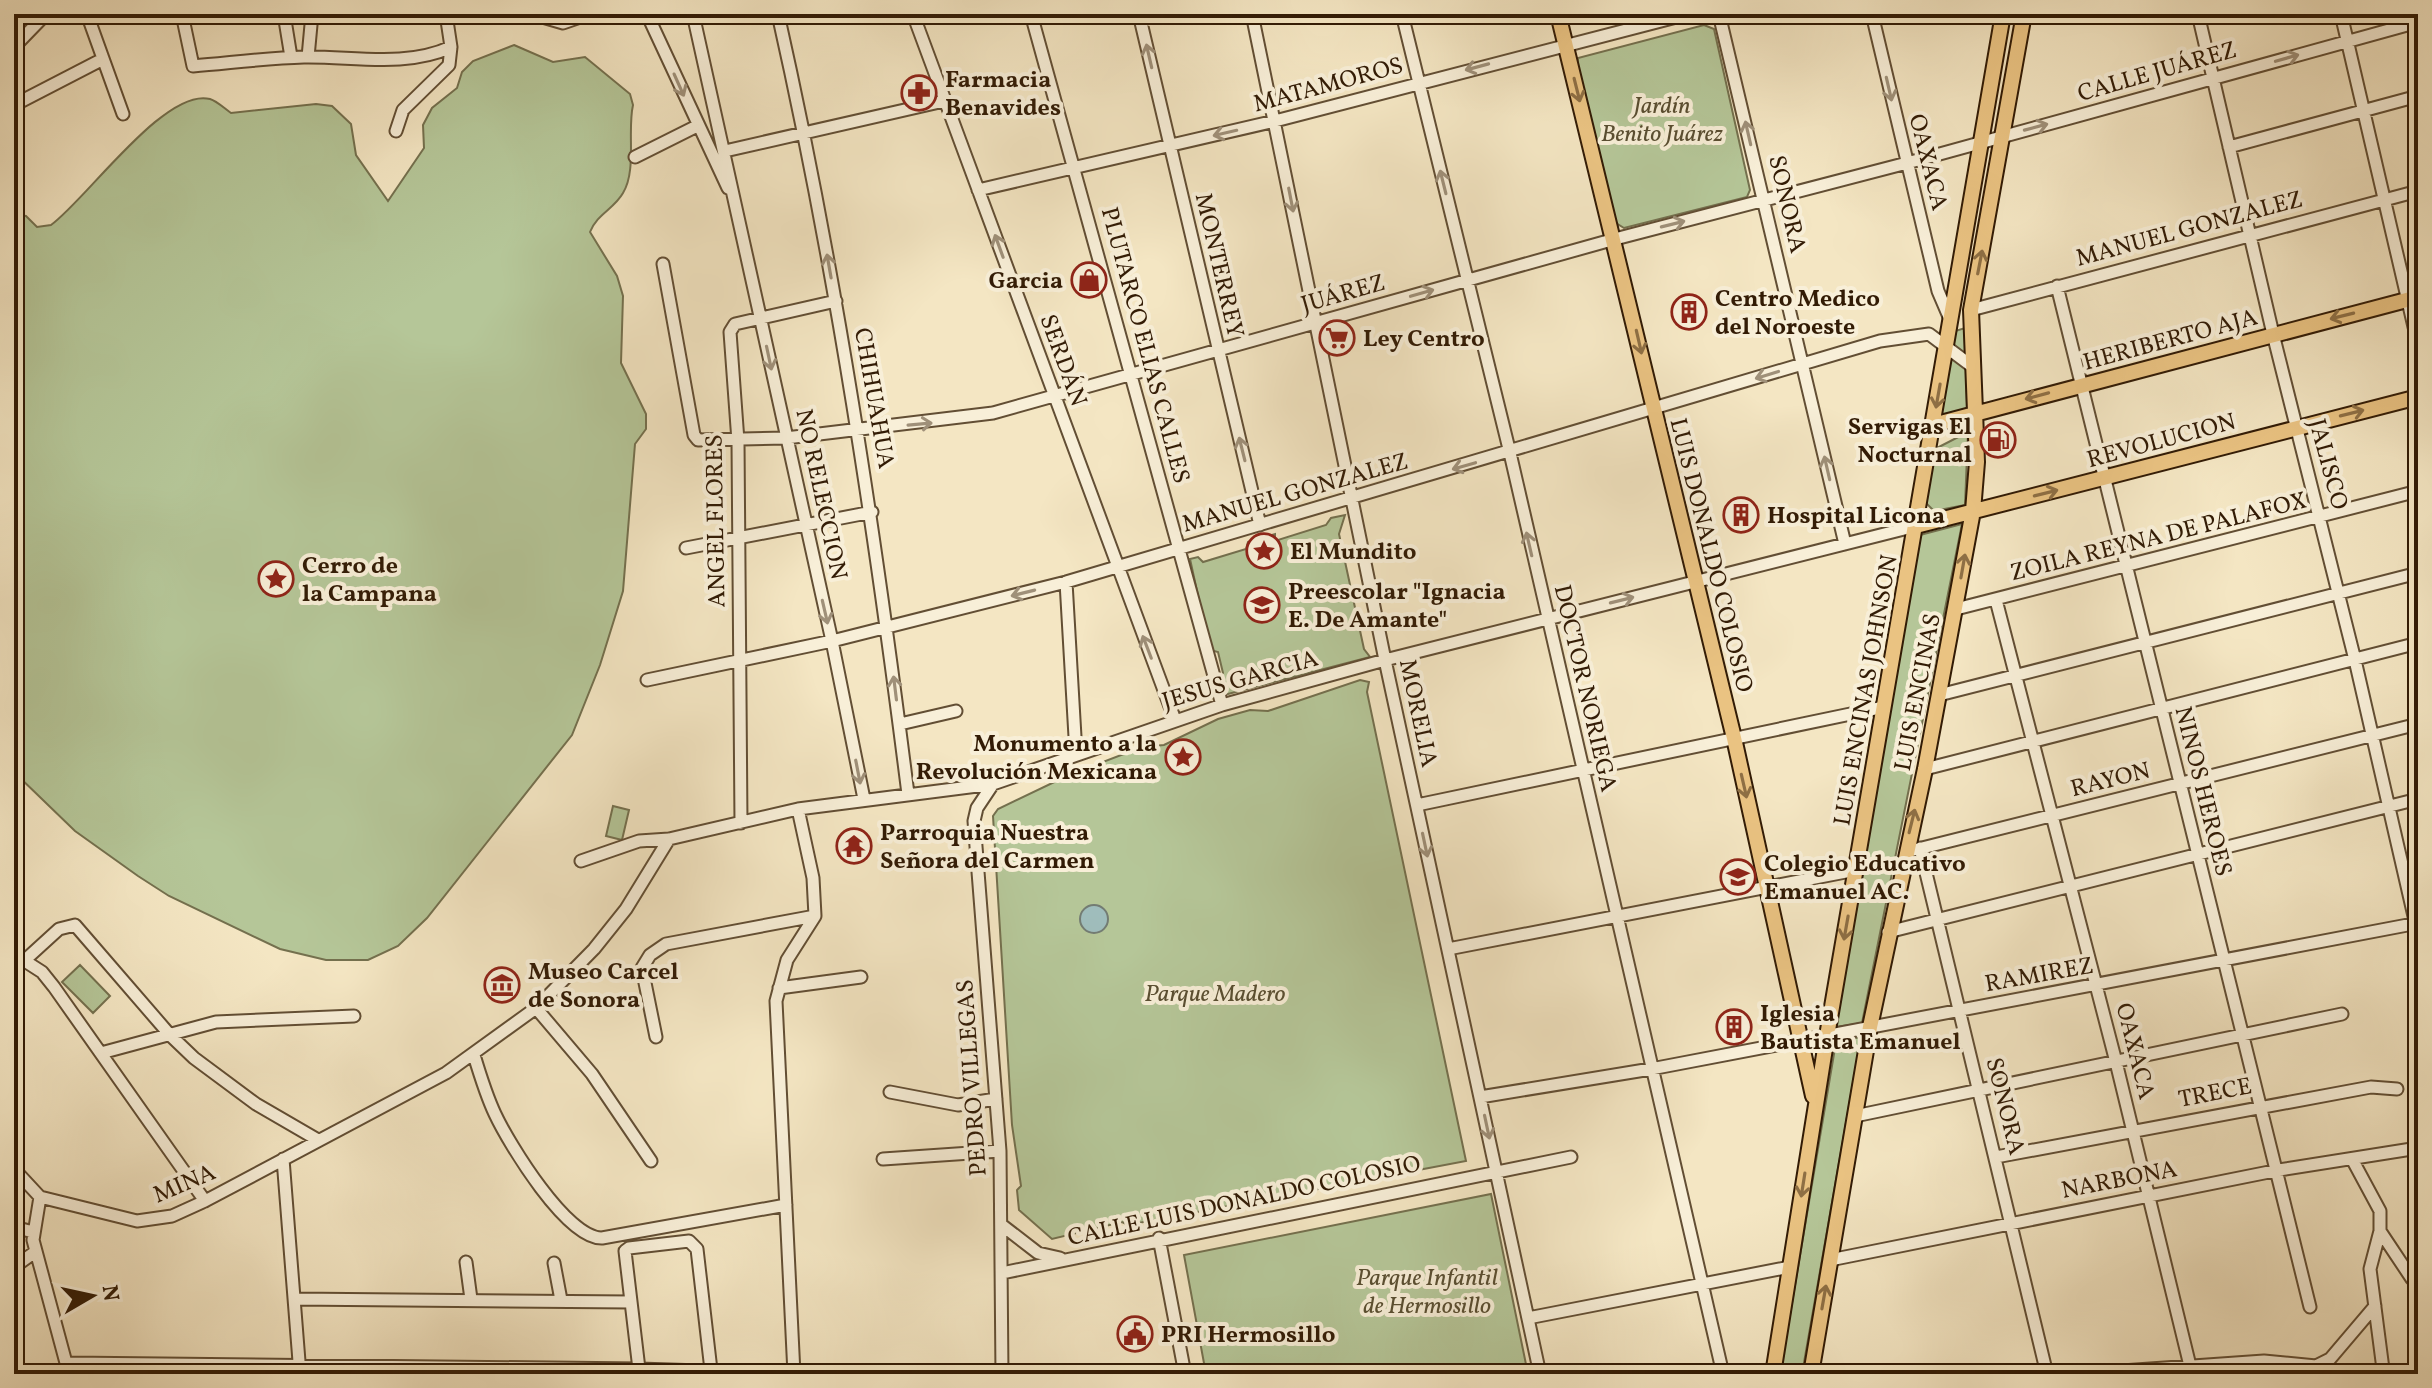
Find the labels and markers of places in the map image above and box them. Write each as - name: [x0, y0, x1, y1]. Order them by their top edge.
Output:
- place label: Farmacia Benavides: [945, 64, 1061, 126]
- pharmacy icon: Farmacia Benavides: [900, 74, 938, 112]
- shop icon: Garcia: [1070, 261, 1108, 299]
- place label: Garcia: [989, 265, 1063, 299]
- place label: Centro Medico del Noroeste: [1715, 283, 1880, 345]
- building icon: Centro Medico del Noroeste: [1670, 293, 1708, 331]
- supermarket icon: Ley Centro: [1318, 319, 1356, 357]
- place label: Ley Centro: [1363, 323, 1485, 357]
- place label: Servigas El Nocturnal: [1848, 411, 1972, 473]
- fuel station icon: Servigas El Nocturnal: [1979, 421, 2017, 459]
- building icon: Hospital Licona: [1722, 496, 1760, 534]
- place label: Hospital Licona: [1767, 500, 1945, 534]
- place icon: El Mundito: [1245, 532, 1283, 570]
- place label: El Mundito: [1290, 536, 1416, 570]
- place label: Cerro de la Campana: [302, 550, 437, 612]
- place icon: Cerro de la Campana: [257, 560, 295, 598]
- place label: Preescolar "Ignacia E. De Amante": [1288, 576, 1506, 638]
- school or university icon: Preescolar "Ignacia E. De Amante": [1243, 586, 1281, 624]
- place label: Monumento a la Revolución Mexicana: [916, 728, 1157, 790]
- place icon: Monumento a la Revolución Mexicana: [1164, 738, 1202, 776]
- place label: Parroquia Nuestra Señora del Carmen: [880, 817, 1095, 879]
- temple icon: Parroquia Nuestra Señora del Carmen: [835, 827, 873, 865]
- place label: Colegio Educativo Emanuel AC.: [1764, 848, 1966, 910]
- school or university icon: Colegio Educativo Emanuel AC.: [1719, 858, 1757, 896]
- place label: Museo Carcel de Sonora: [528, 956, 679, 1018]
- museum icon: Museo Carcel de Sonora: [483, 966, 521, 1004]
- place label: Iglesia Bautista Emanuel: [1760, 998, 1961, 1060]
- building icon: Iglesia Bautista Emanuel: [1715, 1008, 1753, 1046]
- public building icon: PRI Hermosillo: [1116, 1315, 1154, 1353]
- place label: PRI Hermosillo: [1161, 1319, 1335, 1353]

